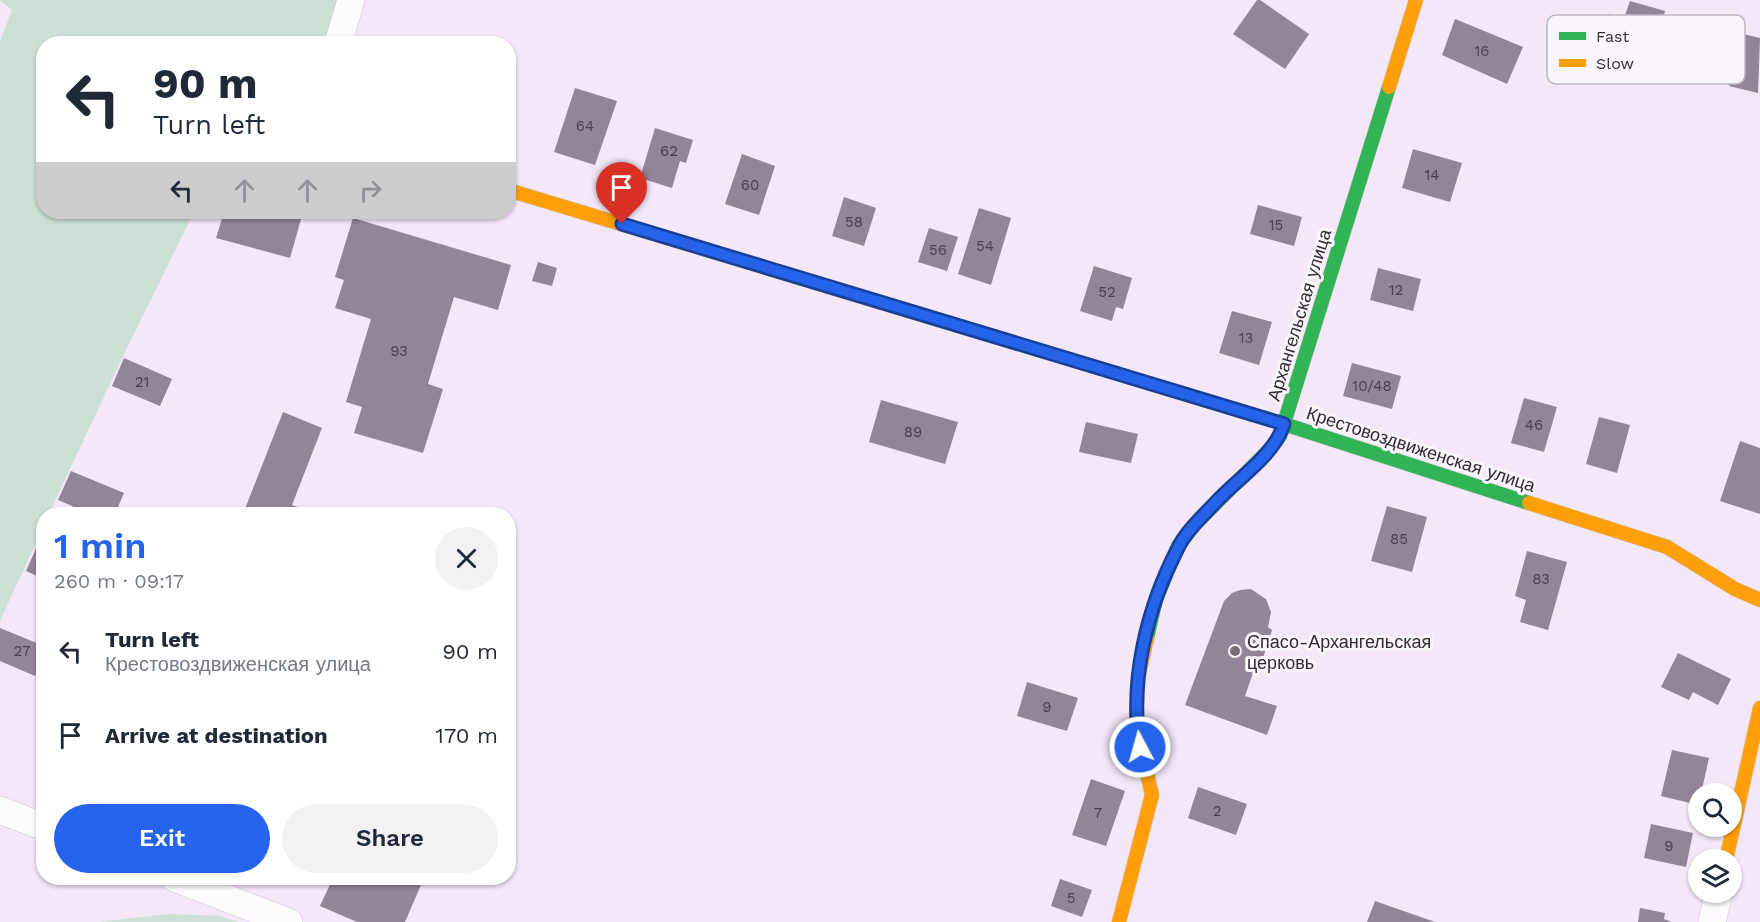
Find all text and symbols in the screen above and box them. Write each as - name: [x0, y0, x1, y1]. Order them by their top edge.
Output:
- legend: [1547, 15, 1745, 84]
- text: Fast: [1596, 27, 1629, 46]
- house number: 16: [1475, 42, 1489, 60]
- text: Slow: [1596, 54, 1634, 73]
- text: 90 m: [153, 59, 257, 108]
- icon: left: [54, 60, 132, 138]
- text: Turn left: [153, 109, 265, 141]
- house number: 64: [576, 117, 594, 135]
- house number: 62: [660, 142, 678, 160]
- pin: [596, 162, 647, 224]
- house number: 14: [1424, 166, 1440, 184]
- icon: arrive: [605, 171, 638, 204]
- icon: left: [165, 174, 198, 207]
- icon: ahead: [228, 174, 261, 207]
- icon: ahead: [291, 174, 324, 207]
- icon: right: [354, 174, 387, 207]
- house number: 60: [741, 176, 759, 194]
- house number: 58: [845, 213, 863, 231]
- house number: 15: [1269, 216, 1283, 234]
- street label: Архангельская улица: [1263, 226, 1335, 404]
- house number: 54: [976, 237, 994, 255]
- house number: 56: [929, 241, 947, 259]
- house number: 12: [1389, 281, 1403, 299]
- house number: 52: [1098, 283, 1116, 301]
- house number: 13: [1239, 329, 1253, 347]
- house number: 93: [390, 342, 408, 360]
- house number: 21: [135, 373, 149, 391]
- house number: 10/48: [1352, 377, 1392, 395]
- street label: Крестовоздвиженская улица: [1304, 402, 1539, 496]
- house number: 46: [1525, 416, 1543, 434]
- house number: 89: [904, 423, 922, 441]
- text: 1 min: [54, 525, 146, 567]
- button: close: [435, 527, 498, 590]
- house number: 85: [1390, 530, 1408, 548]
- text: 260 m · 09:17: [54, 569, 184, 593]
- house number: 83: [1532, 570, 1550, 588]
- text: Turn left: [105, 627, 199, 652]
- place label: Спасо-Архангельская церковь: [1247, 631, 1431, 673]
- icon: left: [54, 635, 87, 668]
- text: 90 m: [442, 639, 498, 664]
- house number: 27: [14, 642, 30, 660]
- marker: Спасо-Архангельская церковь: [1228, 644, 1242, 658]
- text: Крестовоздвиженская улица: [105, 652, 371, 676]
- house number: 9: [1042, 698, 1052, 716]
- position arrow: [1108, 715, 1172, 779]
- icon: arrive: [54, 719, 87, 752]
- text: Arrive at destination: [105, 723, 328, 748]
- text: 170 m: [435, 723, 498, 748]
- map controls: [1688, 783, 1742, 903]
- button: search: [1688, 783, 1742, 837]
- house number: 2: [1213, 802, 1221, 820]
- button: Exit: [54, 804, 270, 873]
- button: Share: [282, 804, 498, 873]
- house number: 7: [1094, 804, 1102, 822]
- house number: 9: [1664, 837, 1674, 855]
- button: layers: [1688, 849, 1742, 903]
- house number: 5: [1067, 889, 1075, 907]

